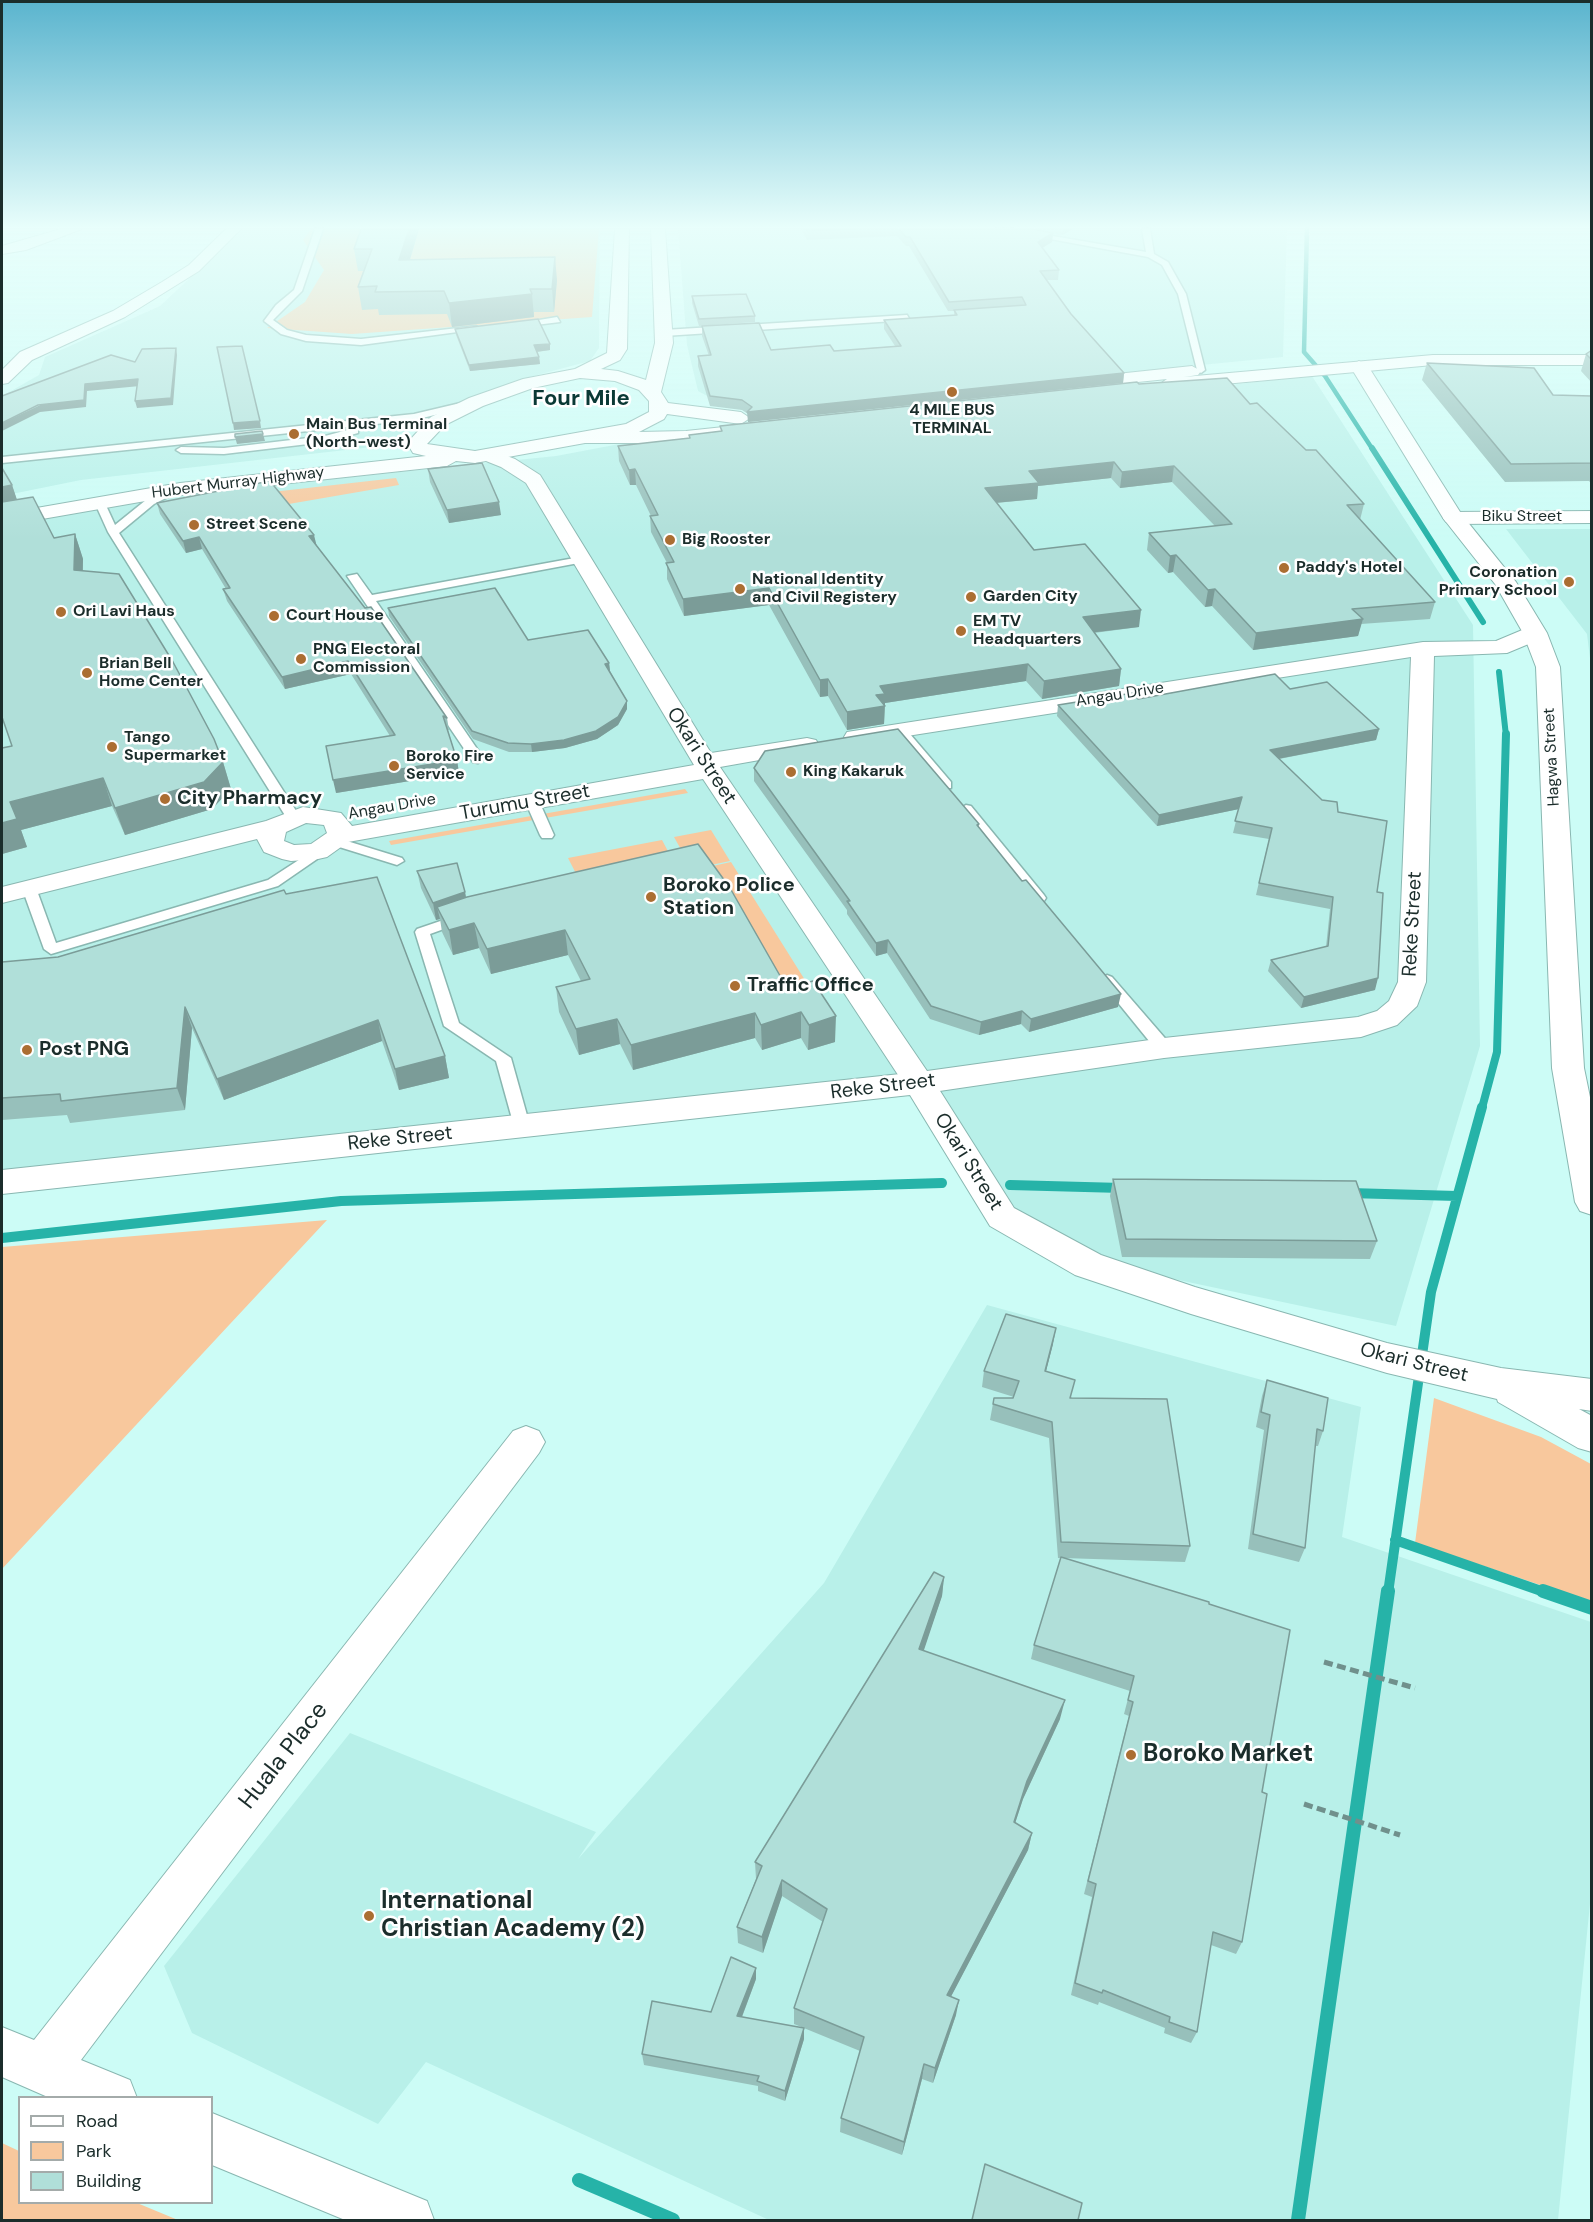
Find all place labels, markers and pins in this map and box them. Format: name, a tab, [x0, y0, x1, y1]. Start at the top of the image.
marker: 4 MILE BUS TERMINAL	[945, 385, 959, 399]
place label: 4 MILE BUS TERMINAL	[909, 401, 995, 439]
place label: Main Bus Terminal (North-west)	[306, 415, 447, 453]
marker: Main Bus Terminal (North-west)	[287, 427, 301, 441]
place label: Street Scene	[206, 515, 307, 535]
marker: Street Scene	[187, 518, 201, 532]
place label: Big Rooster	[682, 530, 770, 550]
marker: Big Rooster	[663, 533, 677, 547]
place label: Paddy's Hotel	[1296, 558, 1402, 578]
marker: Paddy's Hotel	[1277, 561, 1291, 575]
place label: Coronation Primary School	[1439, 563, 1557, 601]
place label: National Identity and Civil Registery	[752, 570, 897, 608]
marker: Coronation Primary School	[1562, 575, 1576, 589]
marker: National Identity and Civil Registery	[733, 582, 747, 596]
place label: Garden City	[983, 587, 1078, 607]
marker: Garden City	[964, 590, 978, 604]
place label: Ori Lavi Haus	[73, 602, 175, 622]
marker: Ori Lavi Haus	[54, 605, 68, 619]
place label: Court House	[286, 606, 384, 626]
marker: Court House	[267, 609, 281, 623]
place label: EM TV Headquarters	[973, 612, 1082, 650]
marker: EM TV Headquarters	[954, 624, 968, 638]
place label: PNG Electoral Commission	[313, 640, 420, 678]
marker: PNG Electoral Commission	[294, 652, 308, 666]
place label: Brian Bell Home Center	[99, 654, 203, 692]
marker: Brian Bell Home Center	[80, 666, 94, 680]
place label: Tango Supermarket	[124, 728, 226, 766]
marker: Tango Supermarket	[105, 740, 119, 754]
place label: Boroko Fire Service	[406, 747, 494, 785]
marker: Boroko Fire Service	[387, 759, 401, 773]
place label: King Kakaruk	[803, 762, 904, 782]
marker: King Kakaruk	[784, 765, 798, 779]
place label: City Pharmacy	[177, 787, 322, 811]
marker: City Pharmacy	[158, 792, 172, 806]
place label: Boroko Police Station	[663, 874, 795, 921]
marker: Boroko Police Station	[644, 890, 658, 904]
place label: Traffic Office	[747, 974, 874, 998]
marker: Traffic Office	[728, 979, 742, 993]
place label: Post PNG	[39, 1038, 129, 1062]
marker: Post PNG	[20, 1043, 34, 1057]
place label: Boroko Market	[1143, 1741, 1313, 1769]
marker: Boroko Market	[1124, 1748, 1138, 1762]
place label: International Christian Academy (2)	[381, 1888, 645, 1944]
marker: International Christian Academy (2)	[362, 1909, 376, 1923]

